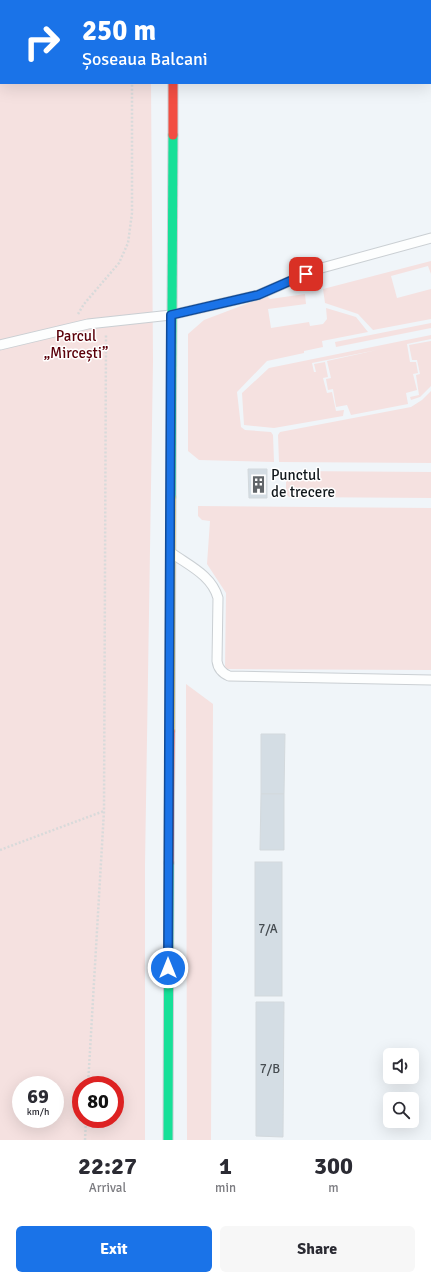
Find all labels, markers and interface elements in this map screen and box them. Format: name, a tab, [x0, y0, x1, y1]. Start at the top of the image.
text: 250 m	[82, 14, 156, 48]
icon: right	[16, 16, 68, 68]
text: Șoseaua Balcani	[82, 48, 208, 70]
pin	[289, 257, 323, 291]
icon: arrive	[295, 263, 317, 285]
park label: Parcul „Mircești”	[44, 327, 108, 362]
place label: Punctul de trecere	[271, 466, 335, 501]
building icon: Punctul de trecere	[248, 474, 268, 494]
house number: 7/A	[258, 921, 278, 937]
position arrow	[147, 947, 189, 989]
map controls	[383, 1048, 419, 1128]
button: sound	[383, 1048, 419, 1084]
house number: 7/B	[260, 1061, 280, 1077]
speed limit sign: 80	[72, 1076, 124, 1128]
text: 69	[27, 1084, 49, 1109]
button: search	[383, 1092, 419, 1128]
text: km/h	[27, 1106, 49, 1118]
text: 22:27	[78, 1151, 137, 1181]
text: 1	[219, 1151, 232, 1181]
text: 300	[314, 1151, 353, 1181]
text: Arrival	[89, 1180, 126, 1196]
text: min	[215, 1180, 236, 1196]
text: m	[328, 1180, 339, 1196]
button: Exit	[16, 1226, 212, 1272]
button: Share	[220, 1226, 415, 1272]

